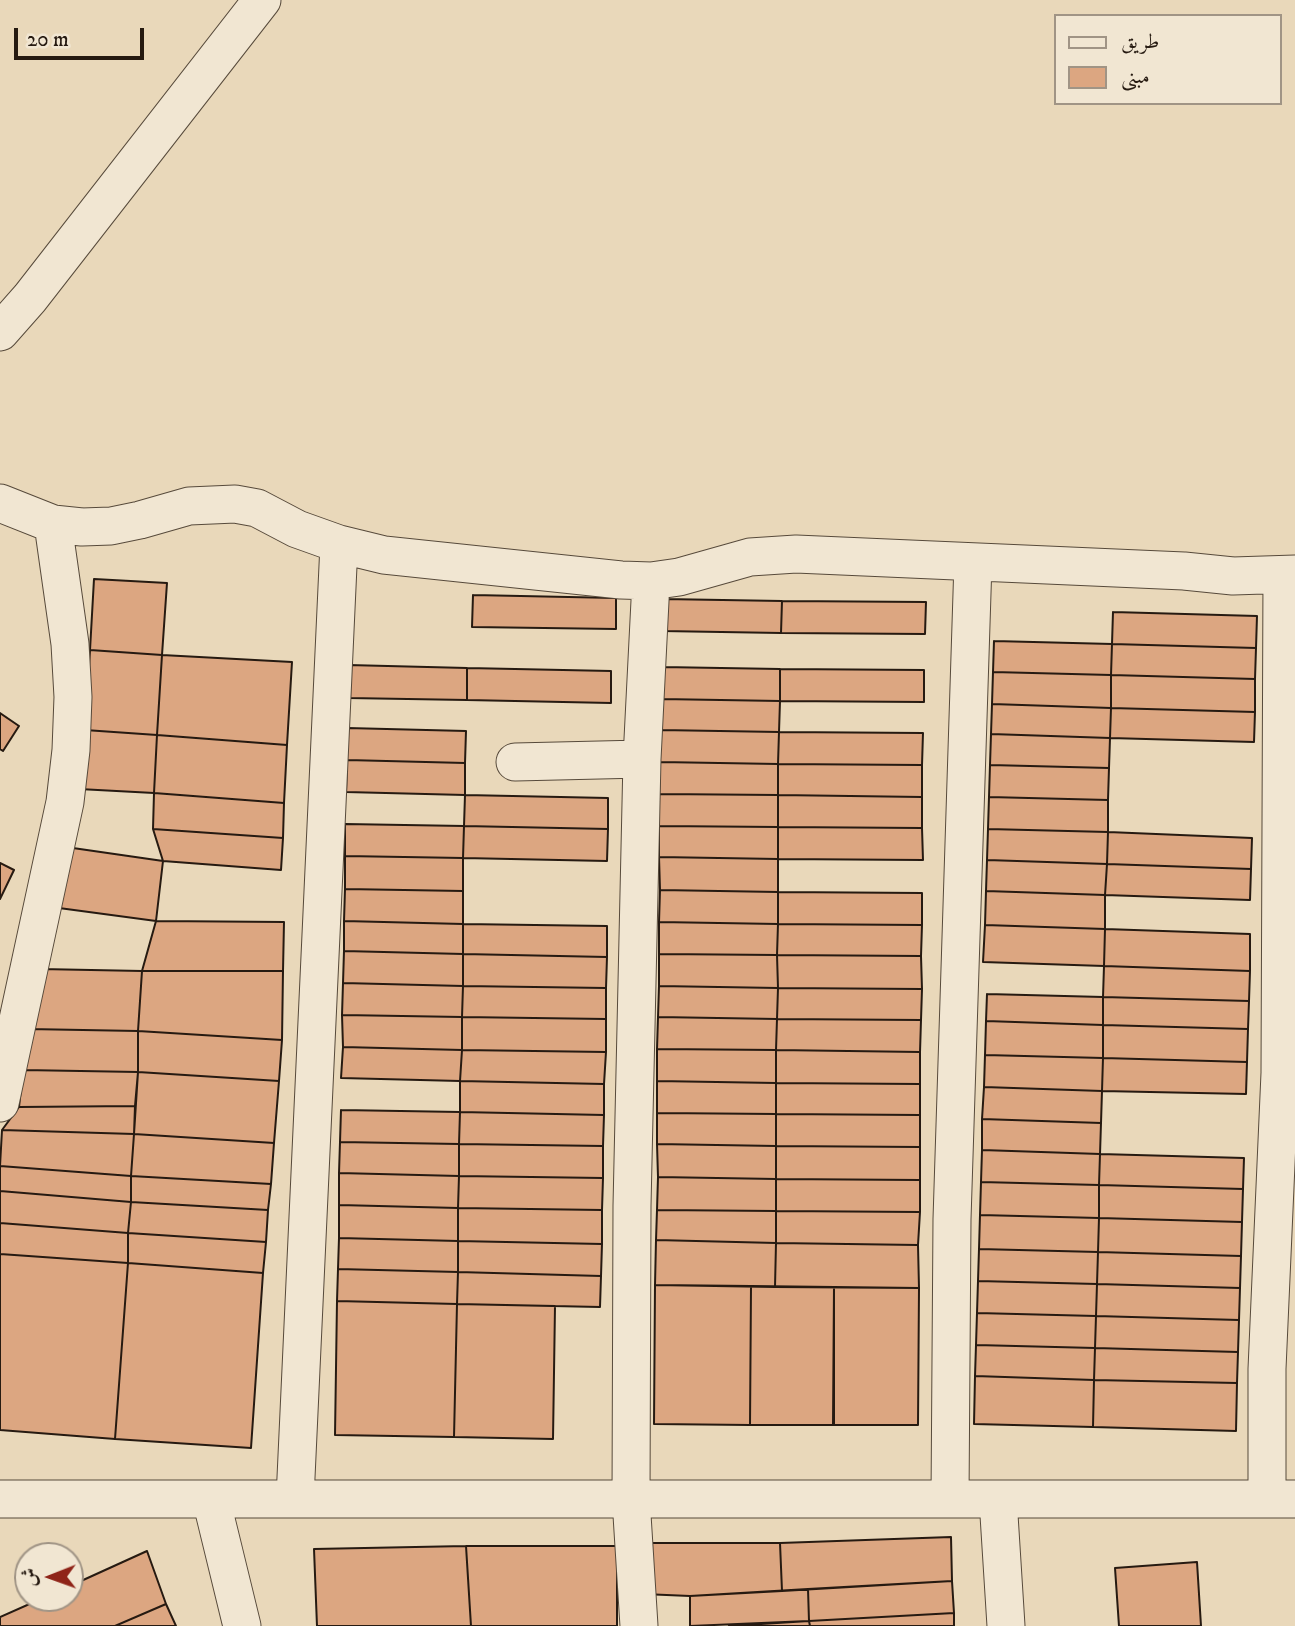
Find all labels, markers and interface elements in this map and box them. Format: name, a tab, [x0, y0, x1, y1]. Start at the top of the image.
scale bar	[18, 14, 147, 58]
legend	[1054, 14, 1281, 105]
text: 20 m	[27, 27, 69, 53]
text: طريق	[1121, 29, 1159, 55]
text: مبنى	[1121, 64, 1150, 90]
north arrow	[14, 1542, 84, 1612]
text: ش	[18, 1568, 41, 1587]

